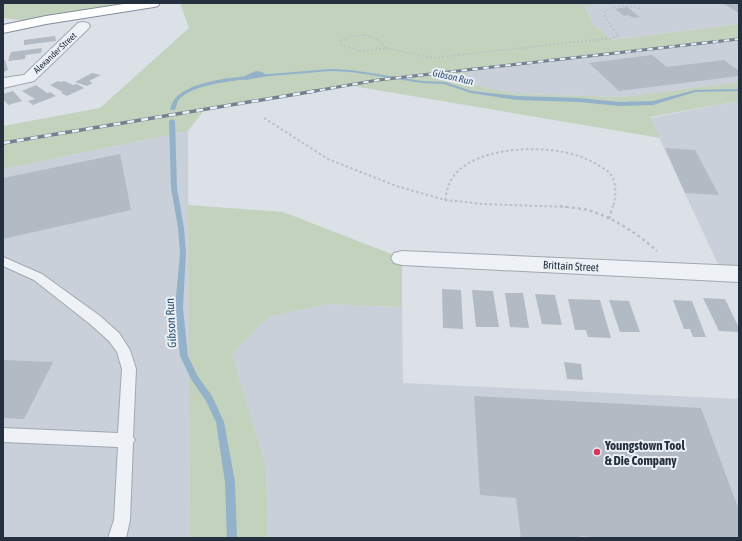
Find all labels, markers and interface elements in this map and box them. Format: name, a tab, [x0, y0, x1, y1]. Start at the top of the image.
street label: Alexander Street	[32, 30, 79, 75]
water label: Gibson Run	[432, 67, 475, 87]
street label: Brittain Street	[543, 259, 599, 273]
water label: Gibson Run	[163, 298, 179, 348]
place label: Youngstown Tool & Die Company	[604, 438, 685, 468]
marker: Youngstown Tool & Die Company	[592, 447, 602, 457]

